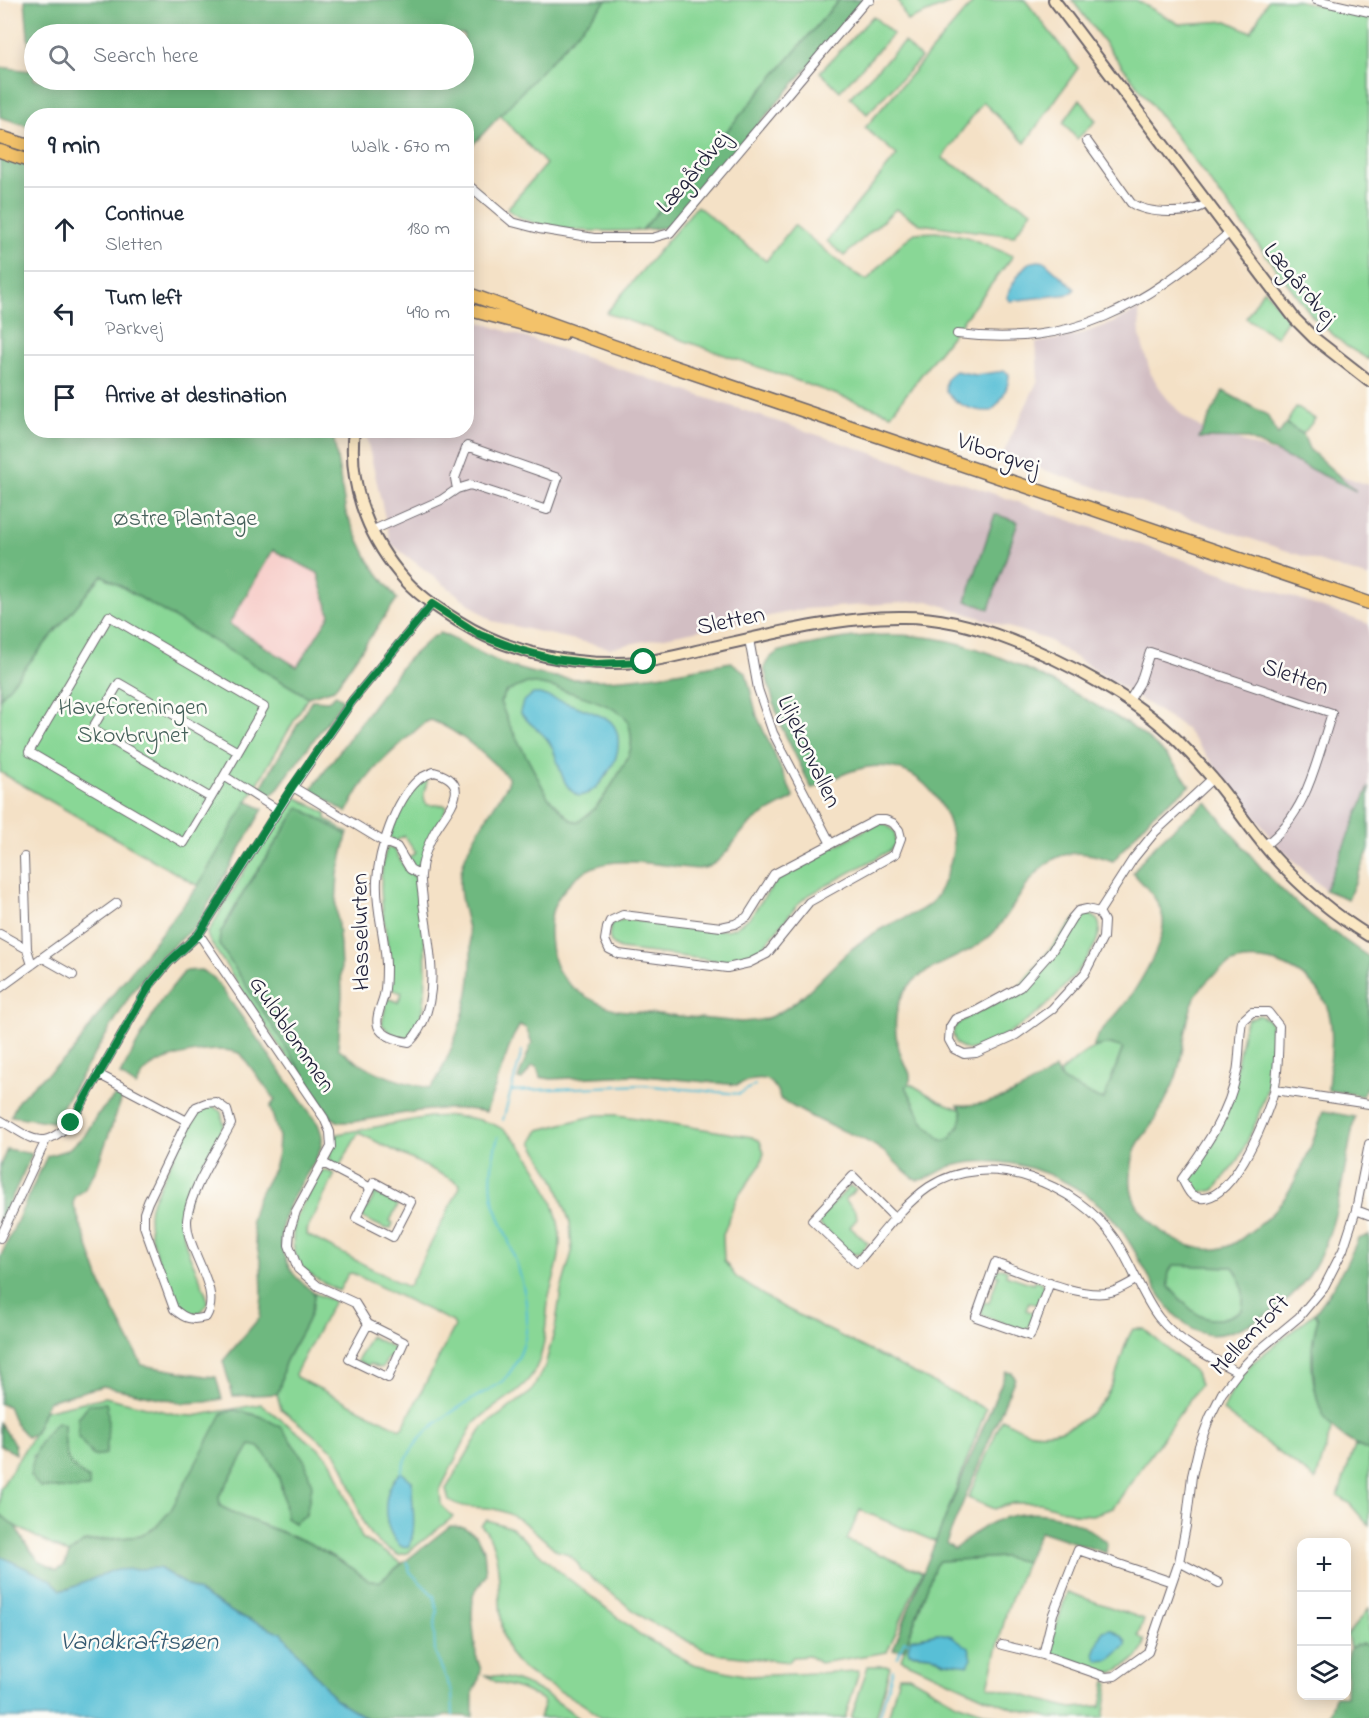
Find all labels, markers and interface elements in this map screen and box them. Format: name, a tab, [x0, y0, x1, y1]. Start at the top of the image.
search box	[24, 24, 474, 90]
icon: search	[45, 41, 78, 74]
text: Search here	[93, 41, 198, 73]
street label: Lægårdvej	[649, 123, 740, 222]
text: 9 min	[48, 128, 100, 166]
text: Walk · 670 m	[351, 133, 450, 162]
text: Continue	[105, 199, 184, 231]
icon: ahead	[48, 213, 81, 246]
text: 180 m	[407, 215, 450, 244]
text: Sletten	[105, 231, 162, 260]
street label: Lægårdvej	[1254, 236, 1345, 335]
text: Turn left	[105, 283, 182, 315]
icon: left	[48, 297, 81, 330]
text: 490 m	[407, 299, 450, 328]
text: Parkvej	[105, 315, 162, 344]
icon: arrive	[48, 381, 81, 414]
text: Arrive at destination	[105, 381, 287, 413]
street label: Viborgvej	[951, 424, 1045, 486]
park label: Østre Plantage	[113, 502, 257, 537]
street label: Sletten	[694, 598, 768, 646]
route start	[630, 648, 656, 674]
street label: Sletten	[1257, 650, 1333, 706]
street label: Liljekonvallen	[767, 690, 849, 814]
park label: Haveforeningen Skovbrynet	[58, 691, 208, 755]
street label: Hasselurten	[343, 873, 381, 991]
street label: Guldblommen	[239, 969, 343, 1101]
route end	[57, 1109, 83, 1135]
street label: Mellemtoft	[1203, 1287, 1299, 1385]
map controls	[1297, 1538, 1351, 1700]
button: +	[1297, 1538, 1351, 1592]
button: −	[1297, 1592, 1351, 1646]
water label: Vandkraftsøen	[60, 1624, 219, 1662]
button: layers	[1297, 1646, 1351, 1700]

